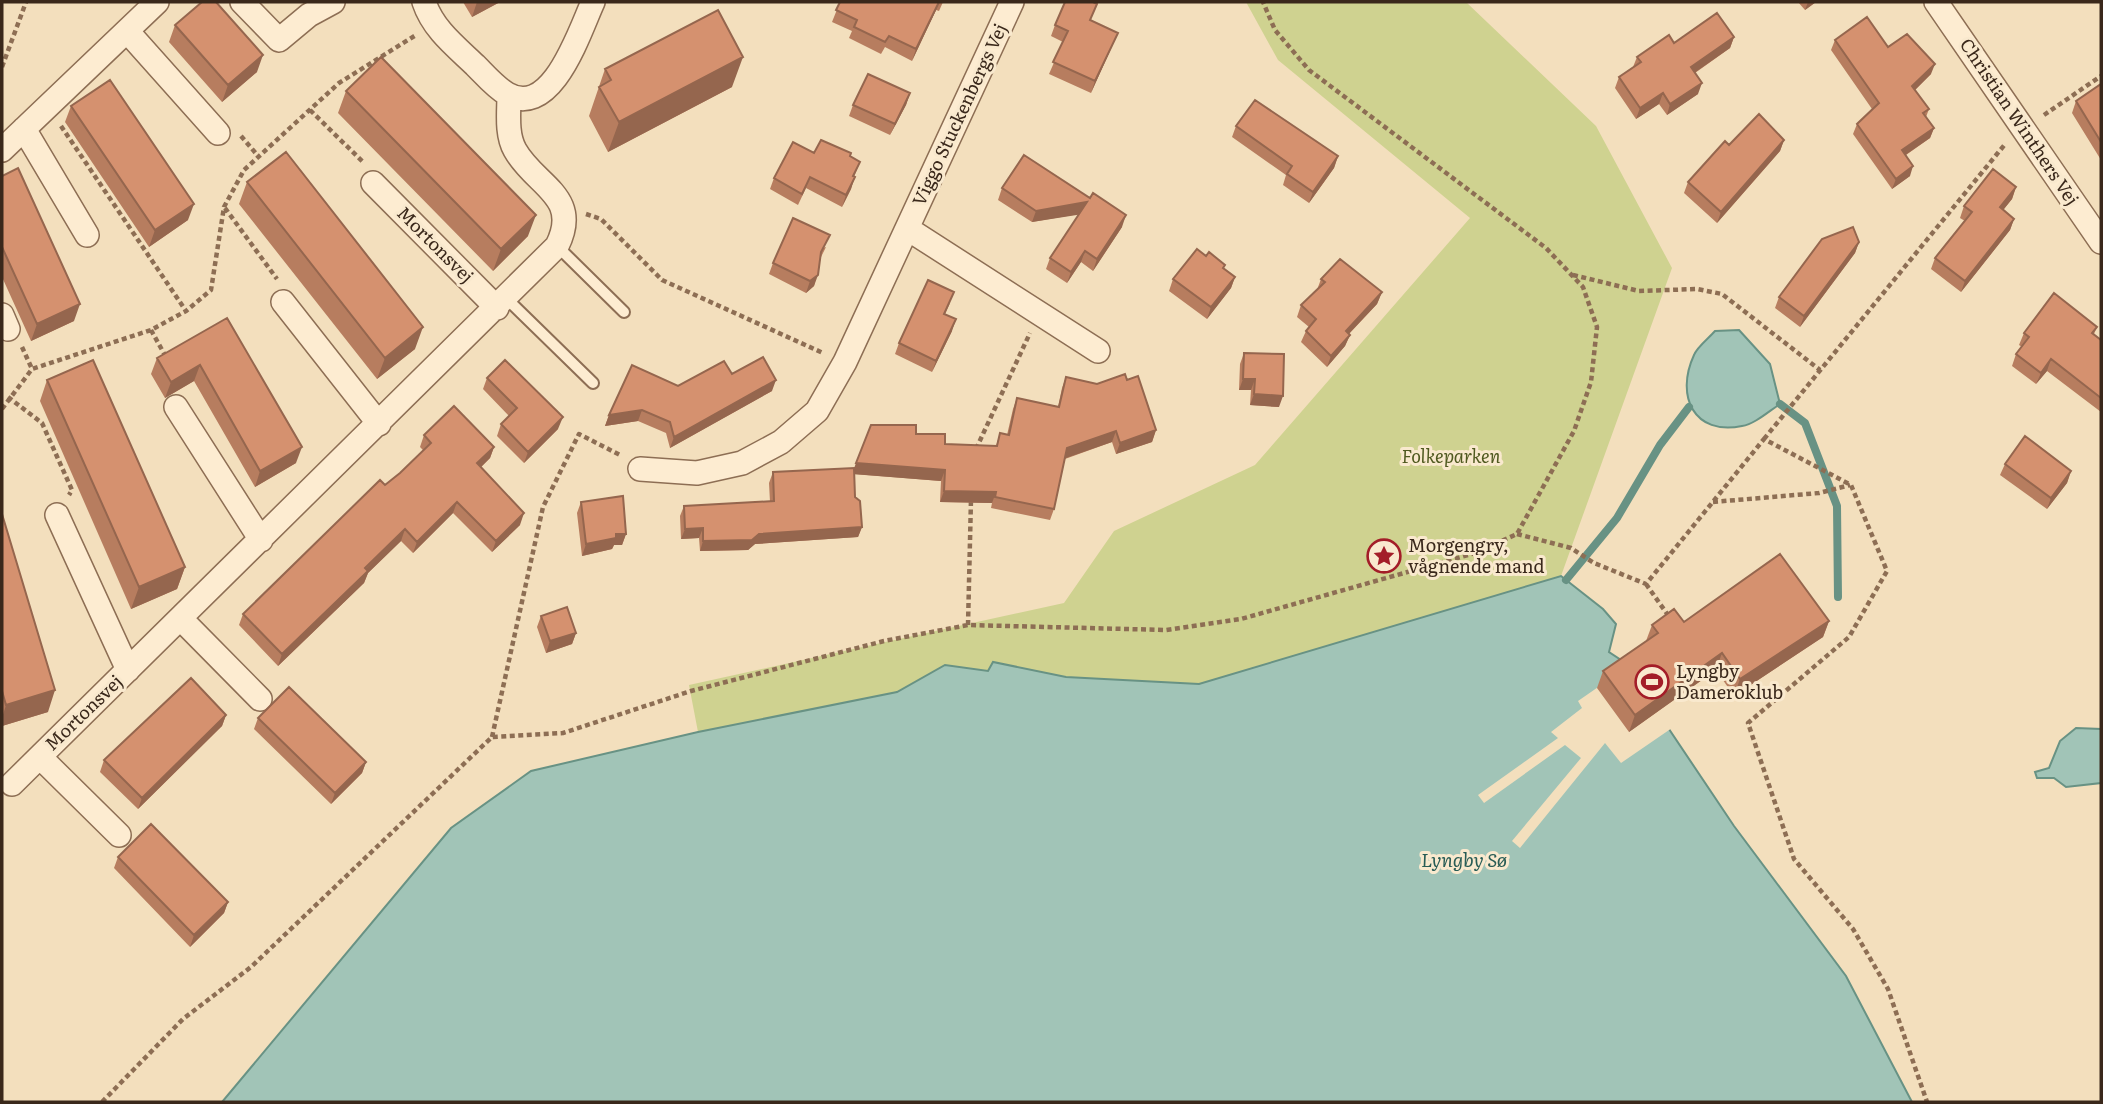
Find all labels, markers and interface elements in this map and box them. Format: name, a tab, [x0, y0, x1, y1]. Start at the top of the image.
street label: Viggo Stuckenbergs Vej	[904, 19, 1013, 210]
street label: Christian Winthers Vej	[1954, 32, 2086, 210]
street label: Mortonsvej	[392, 199, 481, 288]
park label: Folkeparken	[1402, 442, 1501, 469]
place label: Morgengry, vågnende mand	[1408, 531, 1545, 579]
place icon: Morgengry, vågnende mand	[1365, 537, 1403, 575]
place label: Lyngby Dameroklub	[1676, 657, 1783, 705]
sports icon: Lyngby Dameroklub	[1633, 663, 1671, 701]
street label: Mortonsvej	[38, 668, 128, 756]
water label: Lyngby Sø	[1421, 845, 1508, 873]

